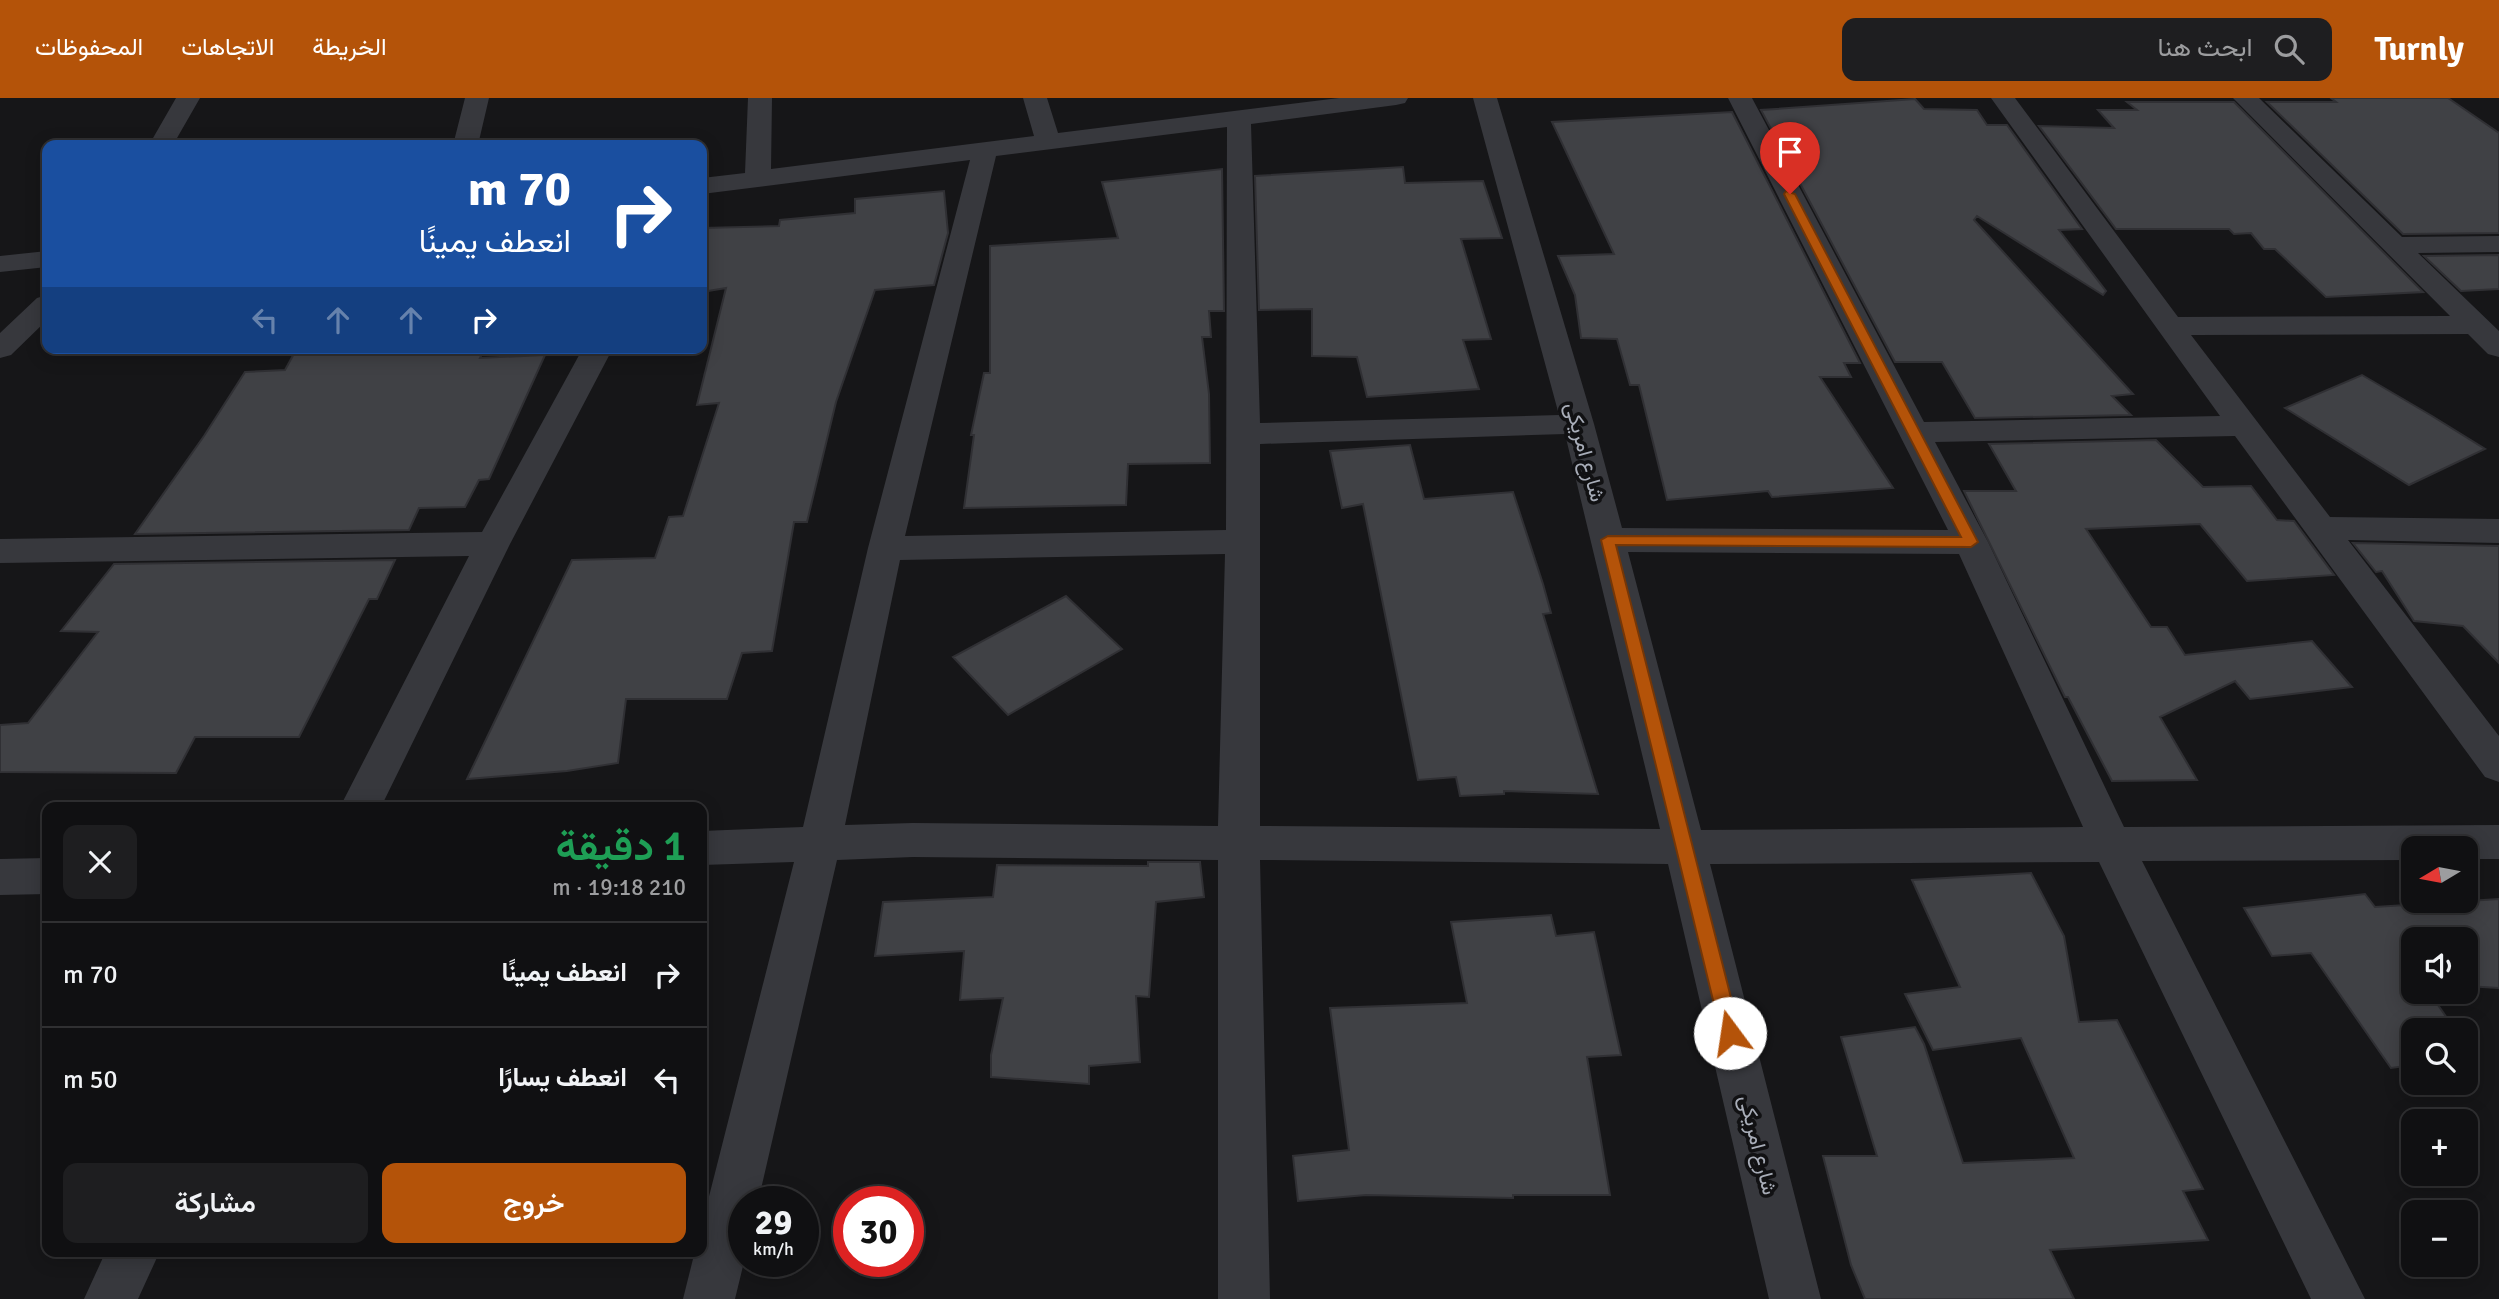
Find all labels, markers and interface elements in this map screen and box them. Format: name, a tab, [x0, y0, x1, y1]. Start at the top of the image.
search box	[1842, 18, 2332, 81]
text: Turnly	[2374, 29, 2464, 70]
icon: search	[2270, 30, 2308, 68]
text: المحفوظات	[35, 32, 143, 62]
text: الاتجاهات	[181, 32, 274, 62]
text: الخريطة	[312, 32, 387, 62]
text: ابحث هنا	[2158, 32, 2252, 64]
pin	[1760, 122, 1820, 194]
icon: arrive	[1771, 133, 1809, 171]
text: 70 m	[468, 159, 571, 219]
icon: right	[595, 168, 686, 259]
text: انعطف يمينًا	[419, 222, 571, 261]
icon: left	[246, 301, 284, 339]
icon: ahead	[319, 301, 357, 339]
icon: ahead	[392, 301, 430, 339]
icon: right	[465, 301, 503, 339]
street label: شارع امريكى	[1558, 399, 1611, 505]
text: 1 دقيقة	[555, 821, 686, 872]
button: close	[63, 825, 137, 899]
north arrow	[2401, 836, 2478, 914]
map controls	[2401, 836, 2478, 1277]
text: 210 m · 19:18	[552, 873, 686, 902]
button: sound	[2401, 927, 2478, 1004]
icon: right	[648, 956, 686, 994]
text: انعطف يمينًا	[501, 957, 627, 989]
text: 70 m	[63, 959, 118, 991]
position arrow	[1693, 996, 1767, 1070]
button: search	[2401, 1018, 2478, 1095]
icon: left	[648, 1061, 686, 1099]
text: انعطف يسارًا	[498, 1062, 627, 1094]
text: 50 m	[63, 1064, 118, 1096]
street label: شارع امريكى	[1732, 1092, 1783, 1198]
button: +	[2401, 1109, 2478, 1186]
button: مشاركة	[63, 1163, 368, 1243]
button: خروج	[382, 1163, 686, 1243]
speed limit sign: 30	[833, 1186, 924, 1277]
button: −	[2401, 1200, 2478, 1277]
text: 29	[755, 1201, 792, 1244]
text: km/h	[753, 1238, 794, 1260]

